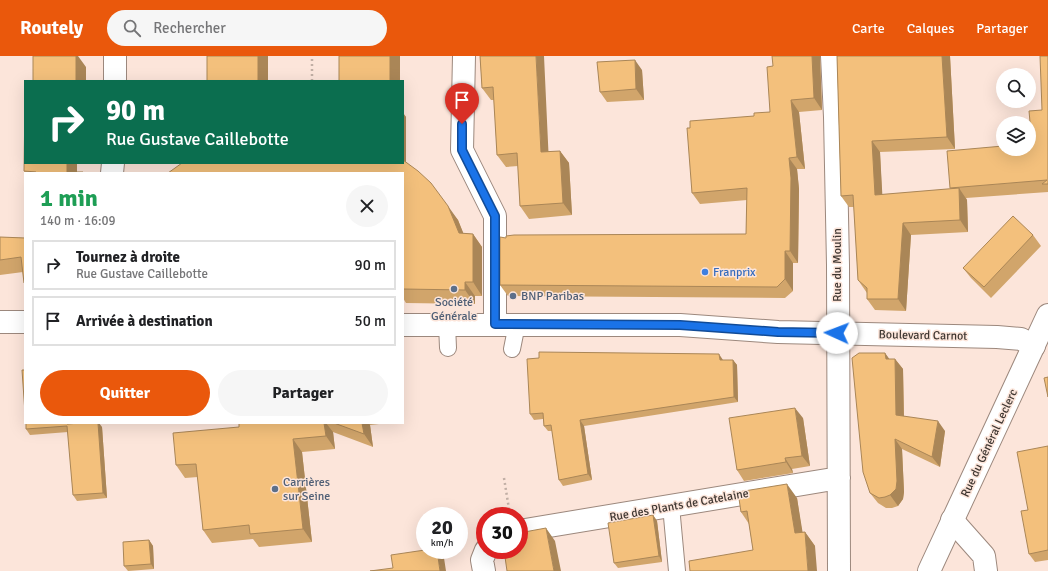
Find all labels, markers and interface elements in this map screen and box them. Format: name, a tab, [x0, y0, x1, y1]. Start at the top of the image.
search box	[107, 10, 387, 46]
text: Routely	[20, 16, 83, 40]
icon: search	[121, 17, 143, 39]
text: Rechercher	[153, 19, 226, 37]
text: Carte	[852, 20, 885, 37]
text: Calques	[907, 20, 954, 37]
text: Partager	[976, 20, 1028, 37]
map controls	[996, 68, 1036, 156]
button: search	[996, 68, 1036, 108]
pin	[445, 83, 479, 124]
icon: arrive	[451, 89, 473, 111]
text: 90 m	[106, 94, 165, 128]
icon: right	[40, 96, 92, 148]
button: layers	[996, 116, 1036, 156]
text: Rue Gustave Caillebotte	[106, 128, 289, 150]
text: 1 min	[40, 183, 98, 213]
button: close	[346, 185, 388, 227]
text: 140 m · 16:09	[40, 213, 116, 229]
street label: Rue du Moulin	[830, 228, 845, 302]
text: Tournez à droite	[76, 248, 180, 266]
icon: right	[42, 254, 64, 276]
text: 90 m	[355, 256, 386, 274]
place label: Franprix	[713, 265, 756, 280]
text: Rue Gustave Caillebotte	[76, 266, 208, 282]
marker: Franprix	[700, 267, 710, 277]
marker: Société Générale	[449, 284, 459, 294]
place label: BNP Paribas	[521, 289, 584, 304]
marker: BNP Paribas	[508, 291, 518, 301]
place label: Société Générale	[431, 295, 477, 324]
icon: arrive	[42, 310, 64, 332]
text: Arrivée à destination	[76, 312, 213, 330]
text: 50 m	[355, 312, 386, 330]
position arrow	[816, 312, 858, 354]
street label: Boulevard Carnot	[879, 327, 967, 344]
button: Quitter	[40, 370, 210, 416]
button: Partager	[218, 370, 388, 416]
street label: Rue du Général Leclerc	[958, 387, 1021, 500]
place label: Carrières sur Seine	[283, 475, 330, 504]
marker: Carrières sur Seine	[270, 484, 280, 494]
street label: Rue des Plants de Catelaine	[608, 486, 750, 525]
speed limit sign: 30	[476, 507, 528, 559]
text: 20	[431, 515, 453, 540]
text: km/h	[431, 537, 453, 549]

